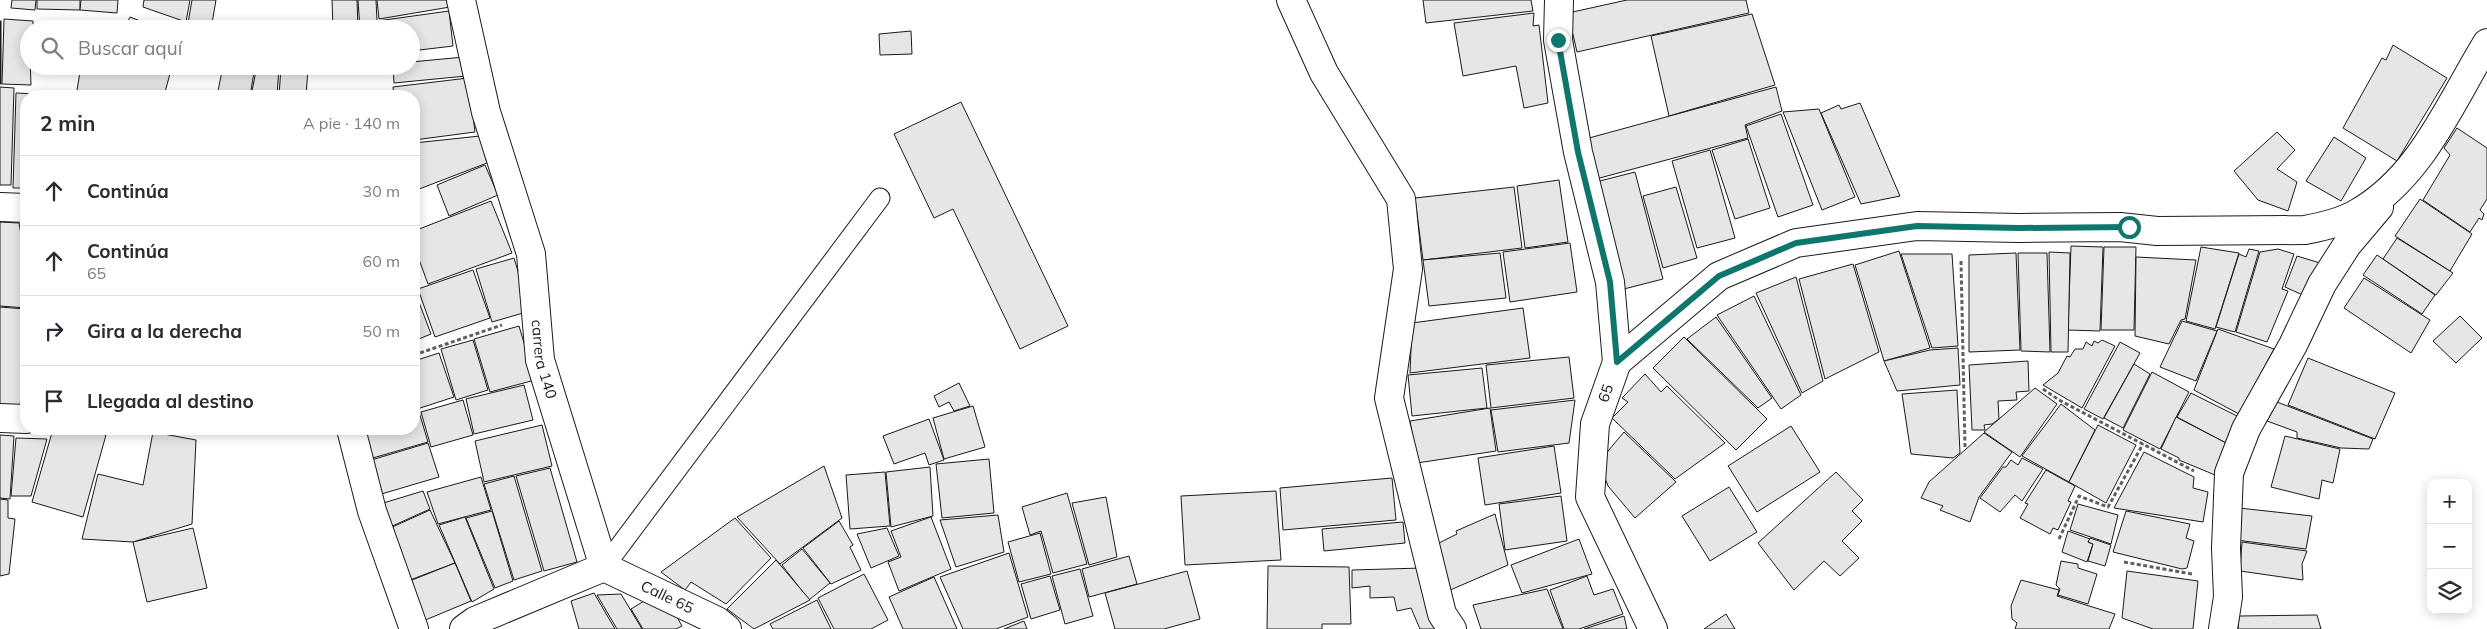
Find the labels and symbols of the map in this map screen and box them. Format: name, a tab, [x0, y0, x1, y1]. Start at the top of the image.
route end	[1547, 29, 1570, 52]
route start	[2118, 216, 2141, 239]
street label: carrera 140	[528, 319, 561, 401]
street label: 65	[1593, 381, 1617, 405]
street label: Calle 65	[638, 576, 697, 617]

